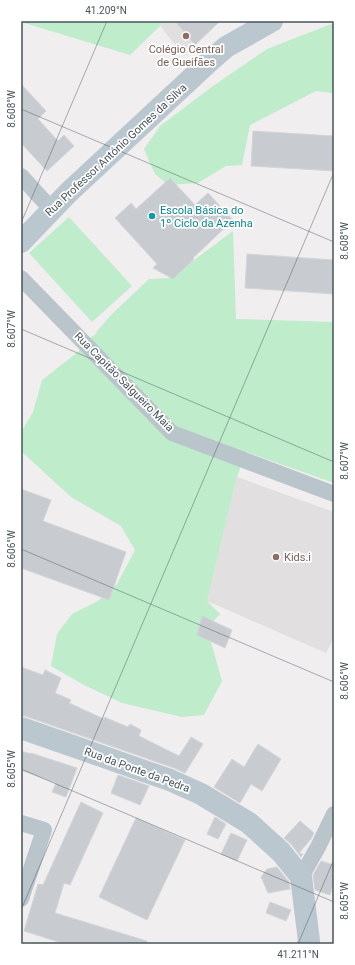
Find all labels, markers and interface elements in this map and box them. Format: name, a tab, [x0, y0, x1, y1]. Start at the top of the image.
text: 41.209°N	[85, 5, 127, 16]
marker: Colégio Central de Gueifães	[181, 31, 191, 41]
place label: Colégio Central de Gueifães	[149, 43, 223, 69]
street label: Rua Professor António Gomes da Silva	[43, 81, 189, 219]
text: 8.608°W	[6, 90, 17, 128]
place label: Escola Básica do 1º Ciclo da Azenha	[160, 204, 253, 230]
marker: Escola Básica do 1º Ciclo da Azenha	[147, 211, 157, 221]
text: 8.608°W	[339, 222, 350, 260]
text: 8.607°W	[6, 310, 17, 348]
street label: Rua Capitão Salgueiro Maia	[72, 330, 176, 434]
text: 8.607°W	[339, 442, 350, 480]
text: 8.606°W	[6, 530, 17, 568]
place label: Kids.i	[284, 551, 311, 564]
marker: Kids.i	[271, 552, 281, 562]
text: 8.606°W	[339, 662, 350, 700]
street label: Rua da Ponte da Pedra	[83, 745, 191, 795]
text: 8.605°W	[6, 750, 17, 788]
text: 8.605°W	[339, 882, 350, 920]
text: 41.211°N	[277, 949, 319, 960]

